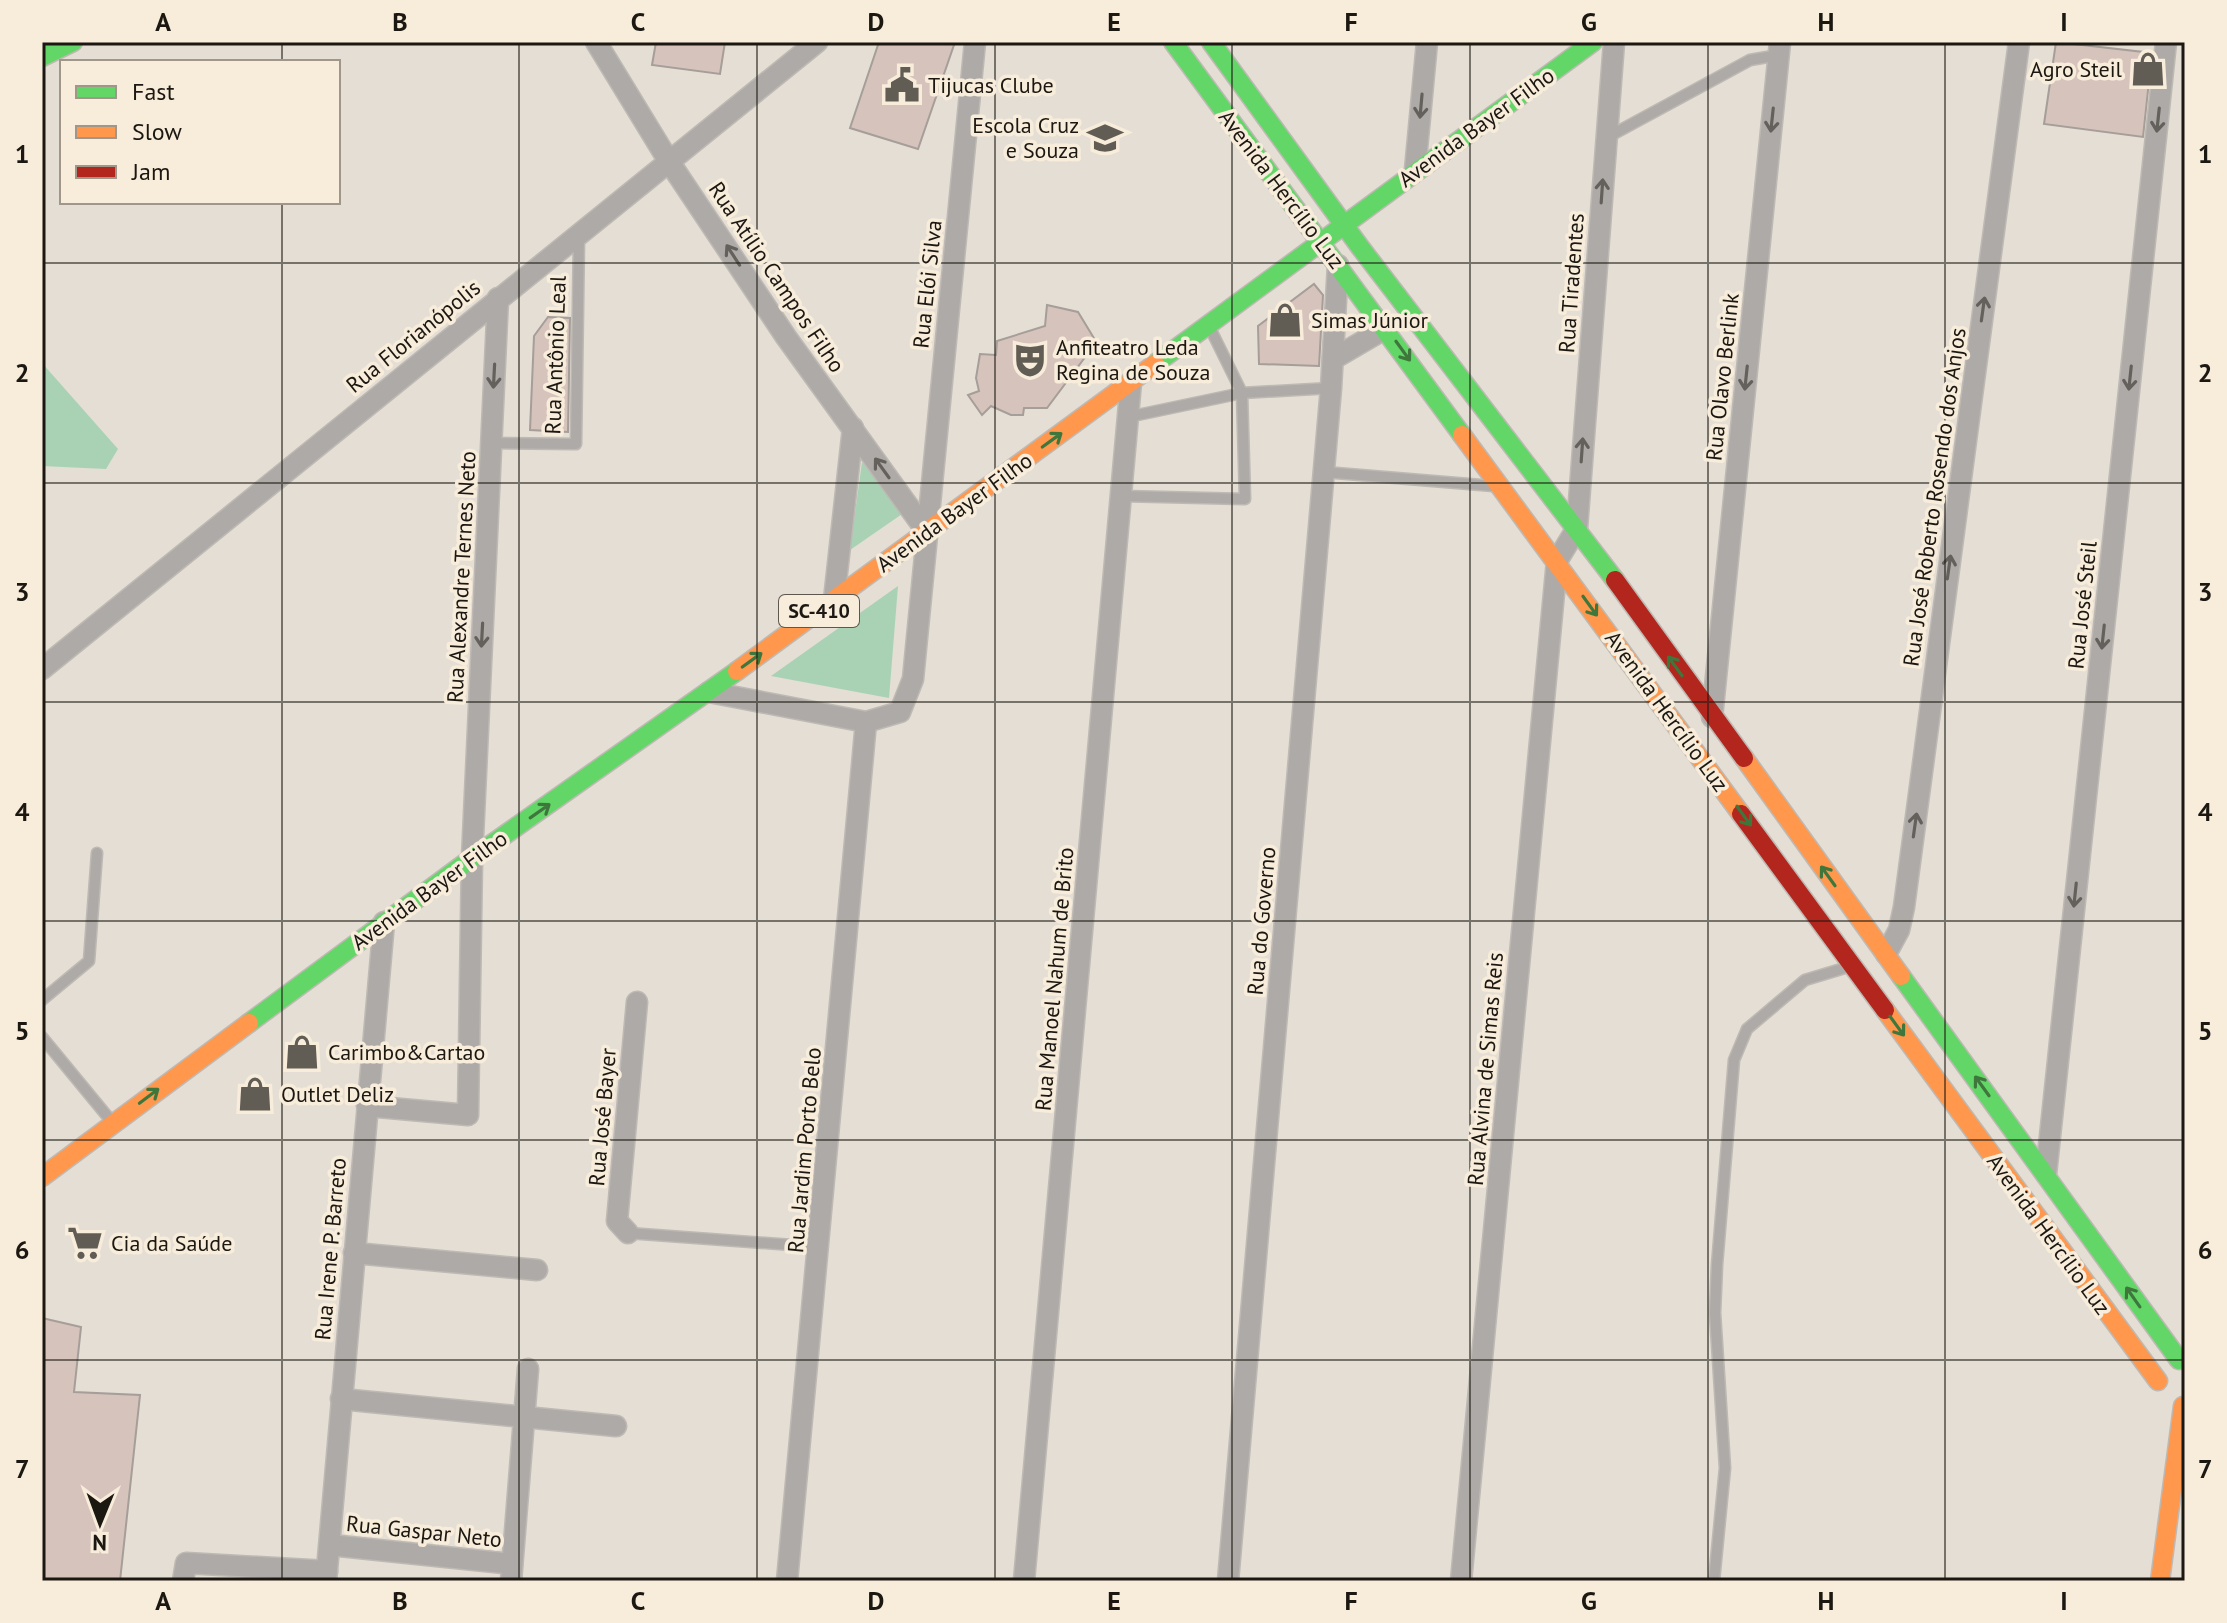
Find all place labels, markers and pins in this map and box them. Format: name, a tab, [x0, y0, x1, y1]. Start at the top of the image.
shop icon: Agro Steil	[2129, 50, 2167, 88]
place label: Agro Steil	[2030, 55, 2123, 83]
public building icon: Tijucas Clube	[883, 66, 921, 104]
place label: Tijucas Clube	[928, 71, 1054, 99]
place label: Escola Cruz e Souza	[972, 111, 1079, 164]
school or university icon: Escola Cruz e Souza	[1086, 119, 1124, 157]
shop icon: Simas Júnior	[1266, 301, 1304, 339]
place label: Simas Júnior	[1311, 306, 1428, 334]
place label: Anfiteatro Leda Regina de Souza	[1056, 333, 1210, 386]
theatre icon: Anfiteatro Leda Regina de Souza	[1011, 341, 1049, 379]
shop icon: Carimbo&Cartao	[283, 1033, 321, 1071]
place label: Carimbo&Cartao	[328, 1038, 485, 1066]
shop icon: Outlet Deliz	[236, 1075, 274, 1113]
place label: Outlet Deliz	[281, 1080, 394, 1108]
supermarket icon: Cia da Saúde	[66, 1224, 104, 1262]
place label: Cia da Saúde	[111, 1229, 232, 1257]

